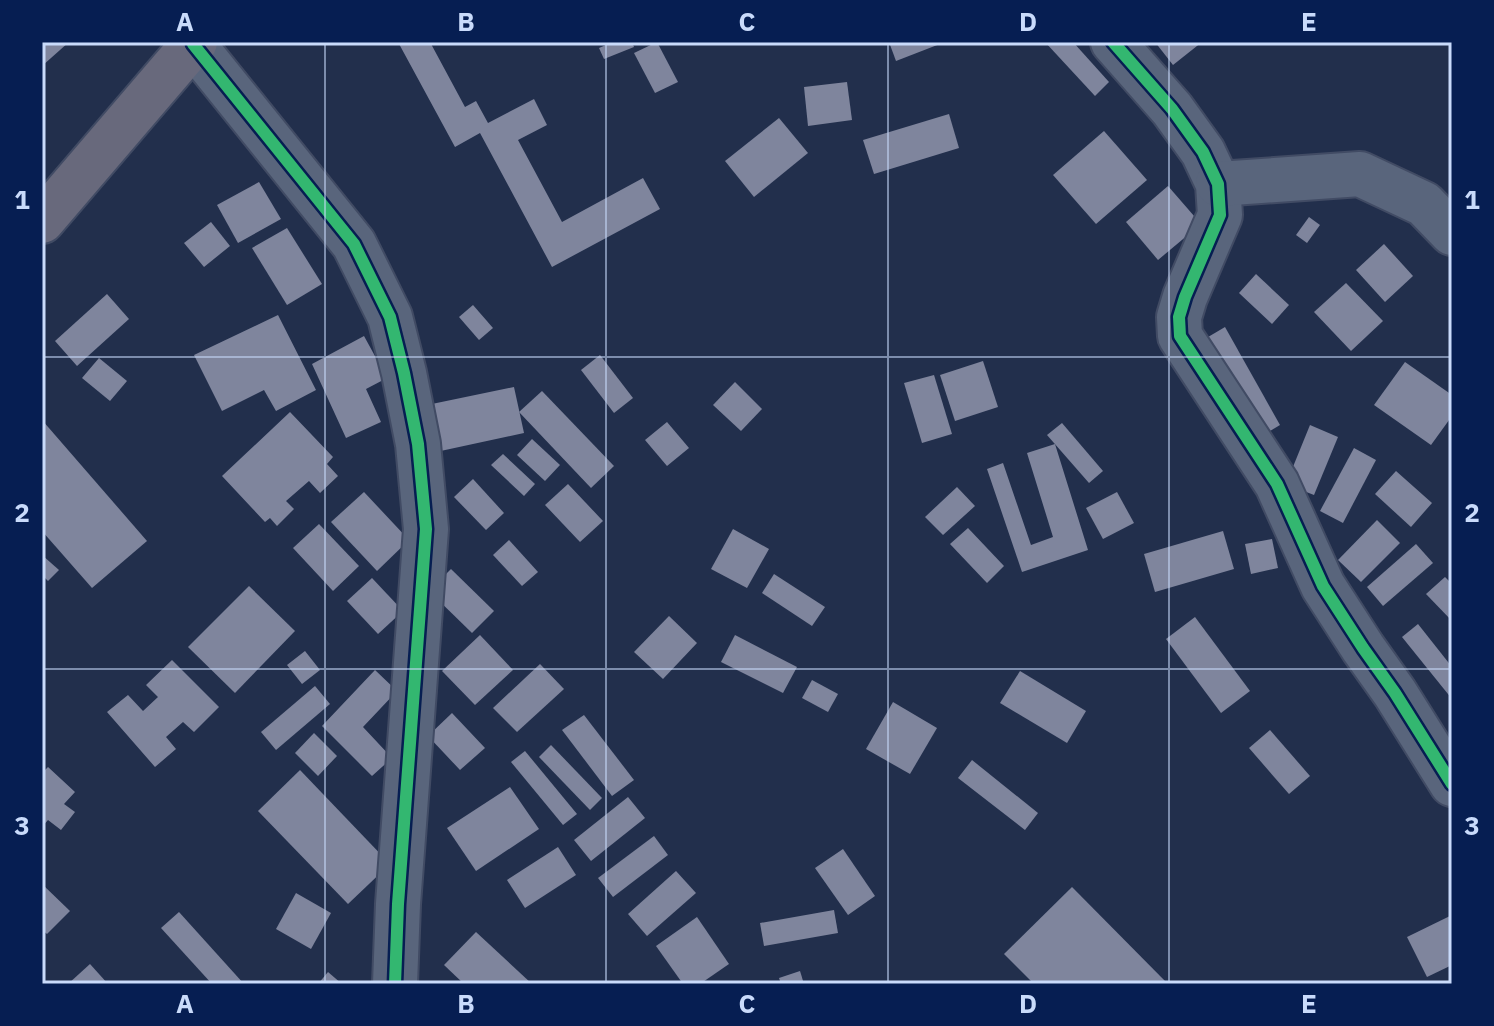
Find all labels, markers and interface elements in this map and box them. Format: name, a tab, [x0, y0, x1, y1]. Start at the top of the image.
text: A	[176, 4, 194, 38]
text: B	[457, 4, 475, 38]
text: C	[739, 4, 756, 38]
text: D	[1019, 4, 1037, 38]
text: E	[1301, 4, 1317, 38]
text: 1	[14, 182, 30, 216]
text: 1	[1464, 182, 1480, 216]
text: 2	[14, 495, 30, 529]
text: 2	[1464, 495, 1480, 529]
text: 3	[14, 808, 30, 842]
text: 3	[1464, 808, 1480, 842]
text: A	[176, 986, 194, 1020]
text: B	[457, 986, 475, 1020]
text: C	[739, 986, 756, 1020]
text: D	[1019, 986, 1037, 1020]
text: E	[1301, 986, 1317, 1020]

